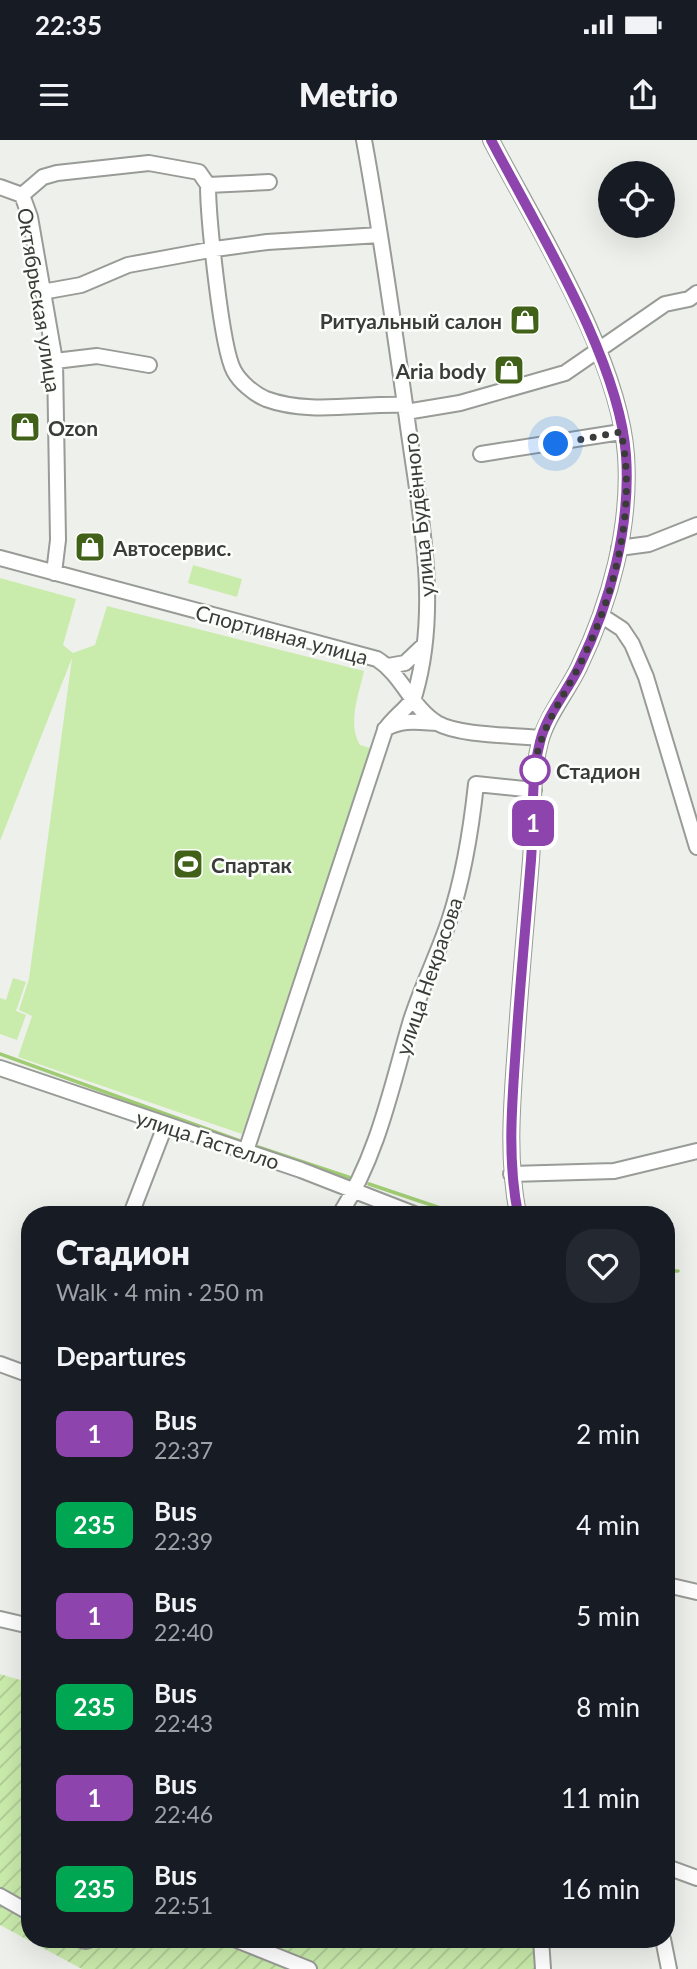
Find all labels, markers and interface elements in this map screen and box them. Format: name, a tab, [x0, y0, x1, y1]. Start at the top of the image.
text: 22:35	[35, 9, 102, 41]
text: Metrio	[299, 75, 398, 114]
icon: menu	[35, 76, 73, 114]
icon: share	[624, 76, 662, 114]
map controls	[598, 161, 675, 238]
button: locate	[598, 161, 675, 238]
street label: Октябрьская улица	[13, 206, 67, 394]
shop icon: Ритуальный салон	[508, 303, 542, 337]
place label: Ритуальный салон	[320, 308, 502, 333]
shop icon: Aria body	[492, 353, 526, 387]
place label: Aria body	[395, 358, 487, 383]
shop icon: Ozon	[8, 410, 42, 444]
place label: Ozon	[48, 415, 98, 440]
your location	[538, 426, 573, 461]
street label: улица Будённого	[397, 432, 439, 598]
shop icon: Автосервис.	[73, 530, 107, 564]
place label: Автосервис.	[112, 535, 231, 560]
street label: Спортивная улица	[193, 599, 371, 669]
marker: Стадион	[520, 755, 550, 785]
place label: Стадион	[556, 758, 640, 783]
line badge: 1	[510, 800, 556, 846]
text: 1	[526, 808, 540, 837]
sports icon: Спартак	[171, 847, 205, 881]
place label: Спартак	[211, 852, 293, 877]
street label: улица Некрасова	[389, 894, 467, 1058]
street label: улица Гастелло	[133, 1104, 283, 1174]
button: heart	[566, 1229, 640, 1303]
text: Стадион	[56, 1232, 190, 1272]
text: Walk · 4 min · 250 m	[56, 1278, 264, 1306]
text: Departures	[56, 1340, 186, 1372]
text: Bus	[154, 1404, 197, 1436]
text: 2 min	[576, 1418, 640, 1450]
text: 1	[88, 1419, 101, 1448]
text: 22:37	[154, 1436, 213, 1464]
text: Bus	[154, 1495, 197, 1527]
text: 4 min	[576, 1509, 640, 1541]
text: 235	[74, 1510, 115, 1539]
text: 22:39	[154, 1527, 213, 1555]
text: Bus	[154, 1586, 197, 1618]
text: 5 min	[576, 1600, 640, 1632]
text: 1	[88, 1601, 101, 1630]
text: 22:40	[154, 1618, 213, 1646]
text: Bus	[154, 1677, 197, 1709]
text: 8 min	[576, 1691, 640, 1723]
text: 235	[74, 1692, 115, 1721]
text: 22:43	[154, 1709, 213, 1737]
text: Bus	[154, 1768, 197, 1800]
text: 11 min	[561, 1782, 640, 1814]
text: 1	[88, 1783, 101, 1812]
text: 22:46	[154, 1800, 213, 1828]
text: Bus	[154, 1859, 197, 1891]
text: 16 min	[561, 1873, 640, 1905]
text: 235	[74, 1874, 115, 1903]
text: 22:51	[154, 1891, 213, 1919]

